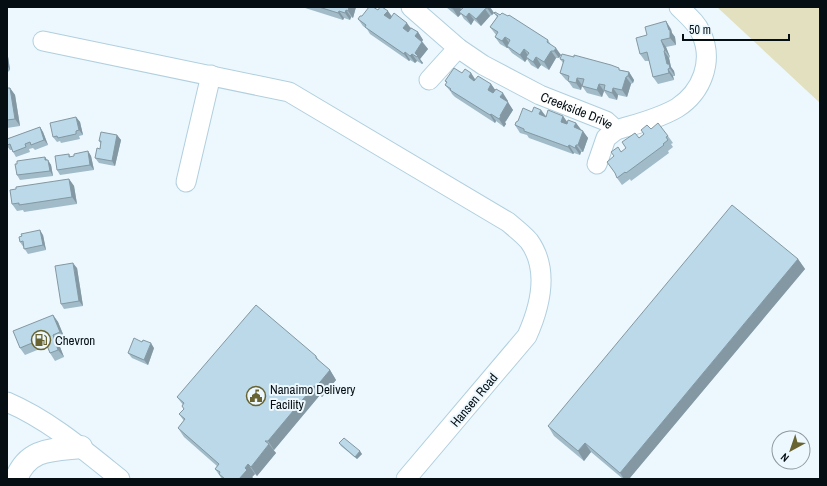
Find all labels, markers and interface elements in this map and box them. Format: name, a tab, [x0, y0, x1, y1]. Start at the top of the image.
scale bar	[683, 16, 789, 42]
text: 50 m	[689, 22, 711, 38]
street label: Creekside Drive	[538, 88, 617, 132]
fuel station icon: Chevron	[30, 329, 52, 351]
place label: Chevron	[55, 332, 95, 349]
street label: Hansen Road	[447, 370, 502, 430]
place label: Nanaimo Delivery Facility	[270, 381, 356, 413]
public building icon: Nanaimo Delivery Facility	[245, 385, 267, 407]
north arrow	[771, 430, 811, 470]
text: N	[778, 450, 792, 465]

